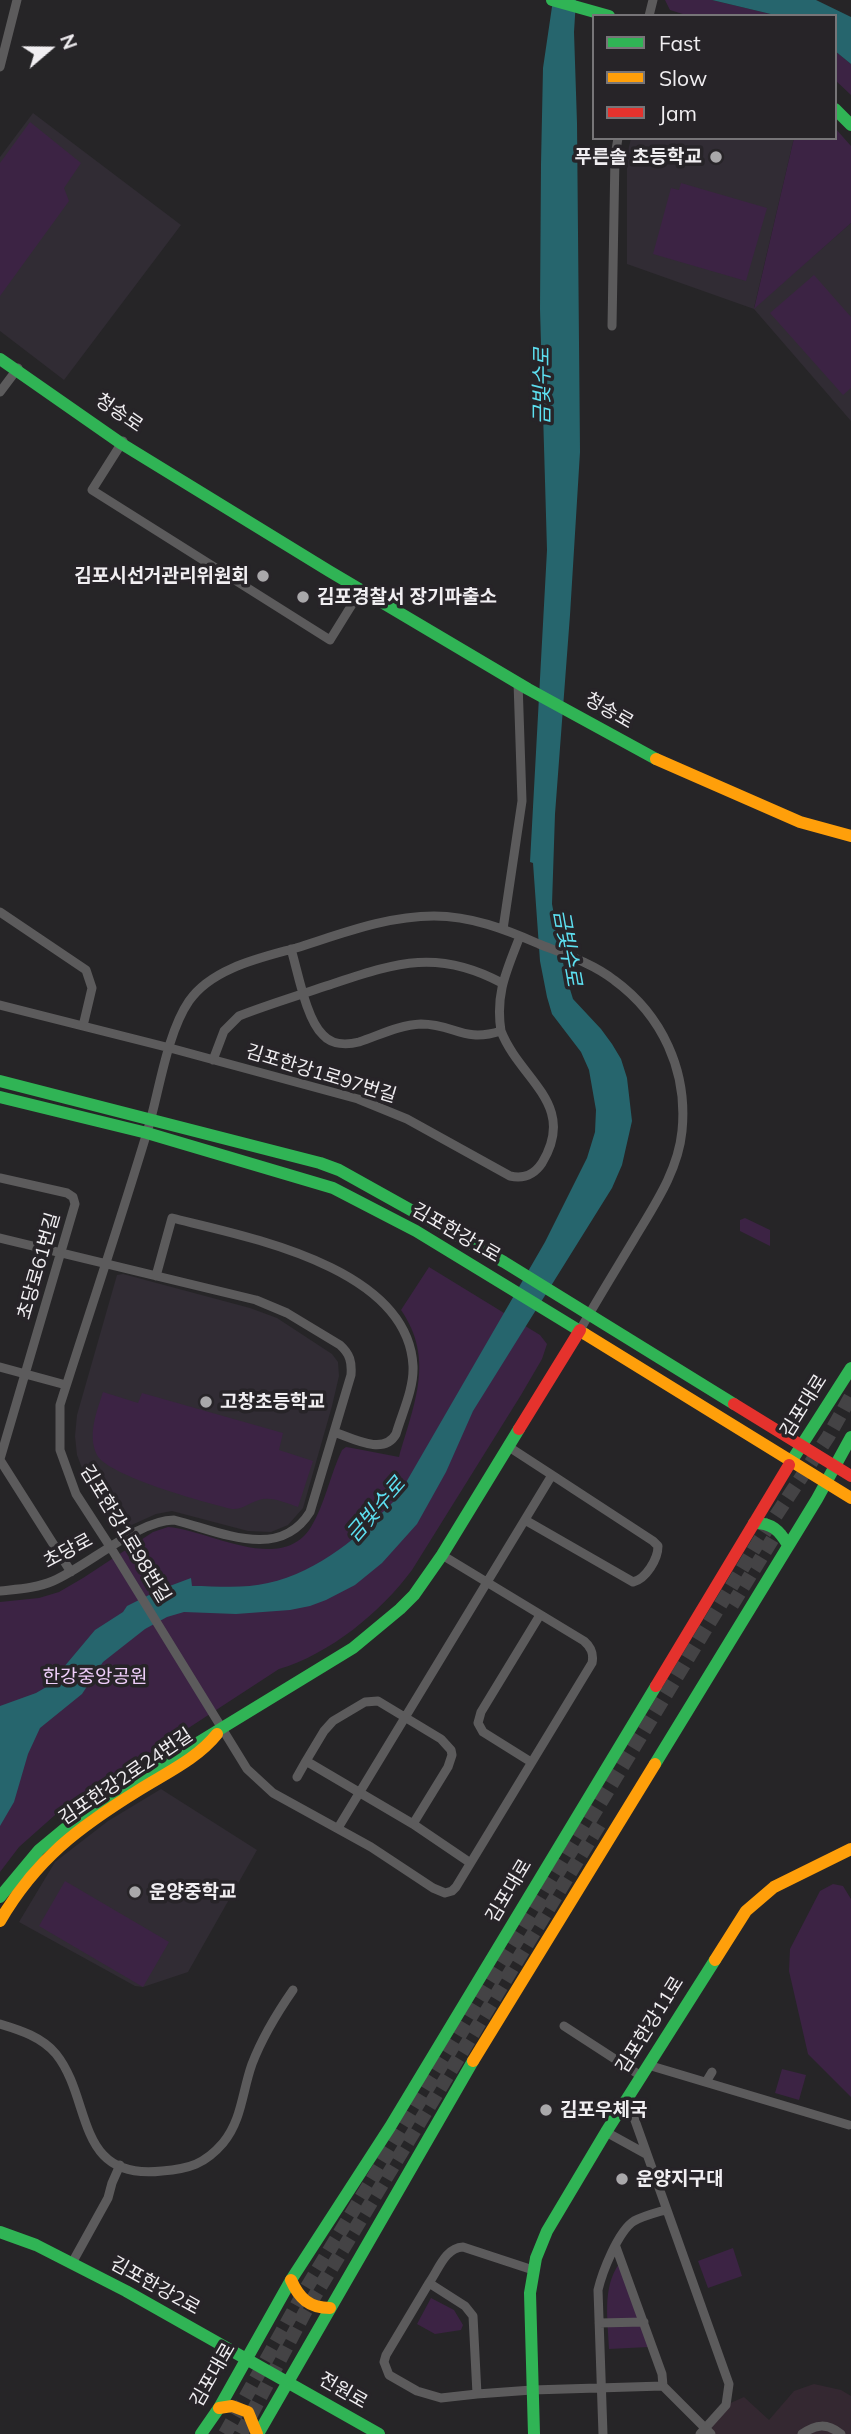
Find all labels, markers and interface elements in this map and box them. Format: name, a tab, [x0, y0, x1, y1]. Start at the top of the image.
north arrow	[14, 14, 84, 84]
legend	[592, 14, 837, 140]
text: Fast	[659, 30, 701, 56]
text: N	[55, 31, 82, 53]
text: Slow	[659, 65, 707, 91]
text: Jam	[659, 100, 697, 126]
place label: 푸른솔 초등학교	[574, 146, 702, 168]
marker: 푸른솔 초등학교	[708, 149, 724, 165]
water label: 금빛수로	[530, 347, 556, 425]
street label: 청송로	[91, 389, 147, 437]
place label: 김포시선거관리위원회	[74, 565, 249, 587]
marker: 김포시선거관리위원회	[255, 568, 271, 584]
place label: 김포경찰서 장기파출소	[317, 586, 497, 608]
marker: 김포경찰서 장기파출소	[295, 589, 311, 605]
street label: 청송로	[581, 688, 637, 734]
water label: 금빛수로	[548, 908, 586, 988]
street label: 김포한강1로97번길	[243, 1040, 399, 1108]
street label: 김포한강1로	[408, 1198, 504, 1268]
street label: 초당로61번길	[13, 1210, 65, 1322]
street label: 김포대로	[776, 1370, 832, 1442]
place label: 고창초등학교	[220, 1391, 325, 1413]
marker: 고창초등학교	[198, 1394, 214, 1410]
street label: 김포한강1로98번길	[75, 1461, 175, 1607]
water label: 금빛수로	[341, 1473, 411, 1547]
street label: 초당로	[39, 1529, 97, 1573]
park label: 한강중앙공원	[43, 1666, 147, 1688]
street label: 김포한강2로24번길	[55, 1724, 197, 1830]
street label: 김포대로	[481, 1855, 537, 1927]
place label: 운양중학교	[149, 1881, 236, 1903]
marker: 운양중학교	[127, 1884, 143, 1900]
street label: 김포한강11로	[611, 1972, 689, 2078]
place label: 김포우체국	[560, 2099, 647, 2121]
marker: 김포우체국	[538, 2102, 554, 2118]
place label: 운양지구대	[636, 2168, 723, 2190]
marker: 운양지구대	[614, 2171, 630, 2187]
street label: 김포한강2로	[106, 2252, 204, 2320]
street label: 김포대로	[186, 2339, 240, 2411]
street label: 전원로	[315, 2368, 371, 2414]

